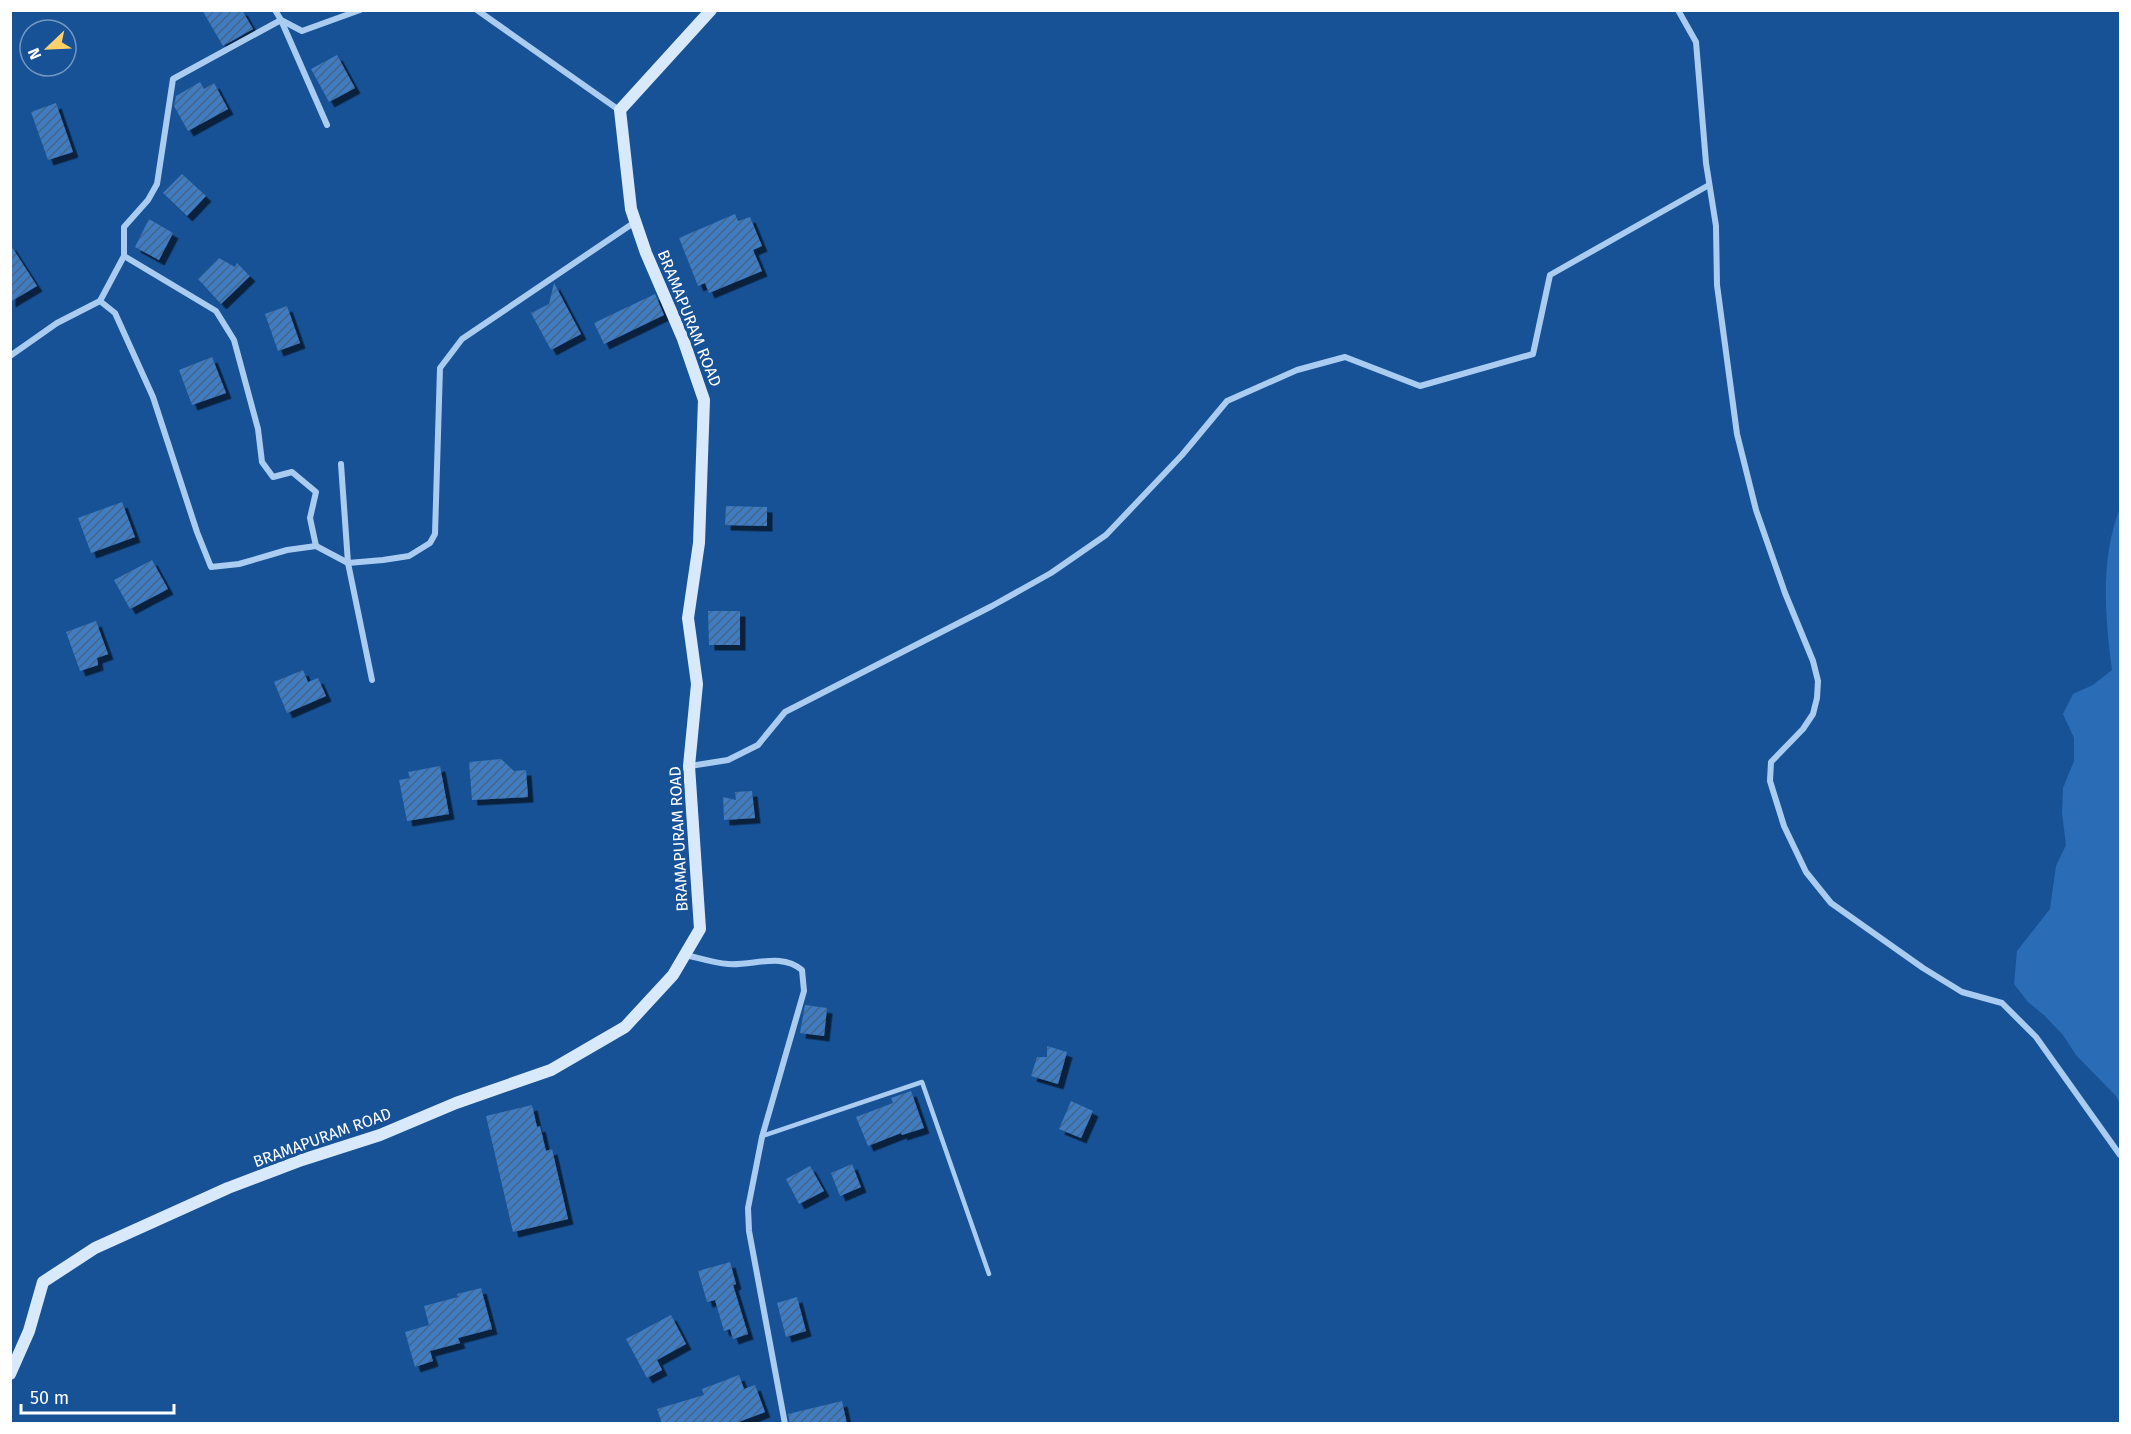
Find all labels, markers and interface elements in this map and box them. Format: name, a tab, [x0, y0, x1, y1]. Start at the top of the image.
north arrow	[18, 18, 78, 78]
text: N	[24, 45, 45, 62]
street label: BRAMAPURAM ROAD	[653, 247, 726, 389]
street label: BRAMAPURAM ROAD	[665, 766, 692, 912]
street label: BRAMAPURAM ROAD	[251, 1104, 394, 1171]
scale bar	[21, 1377, 174, 1415]
text: 50 m	[30, 1387, 69, 1409]

